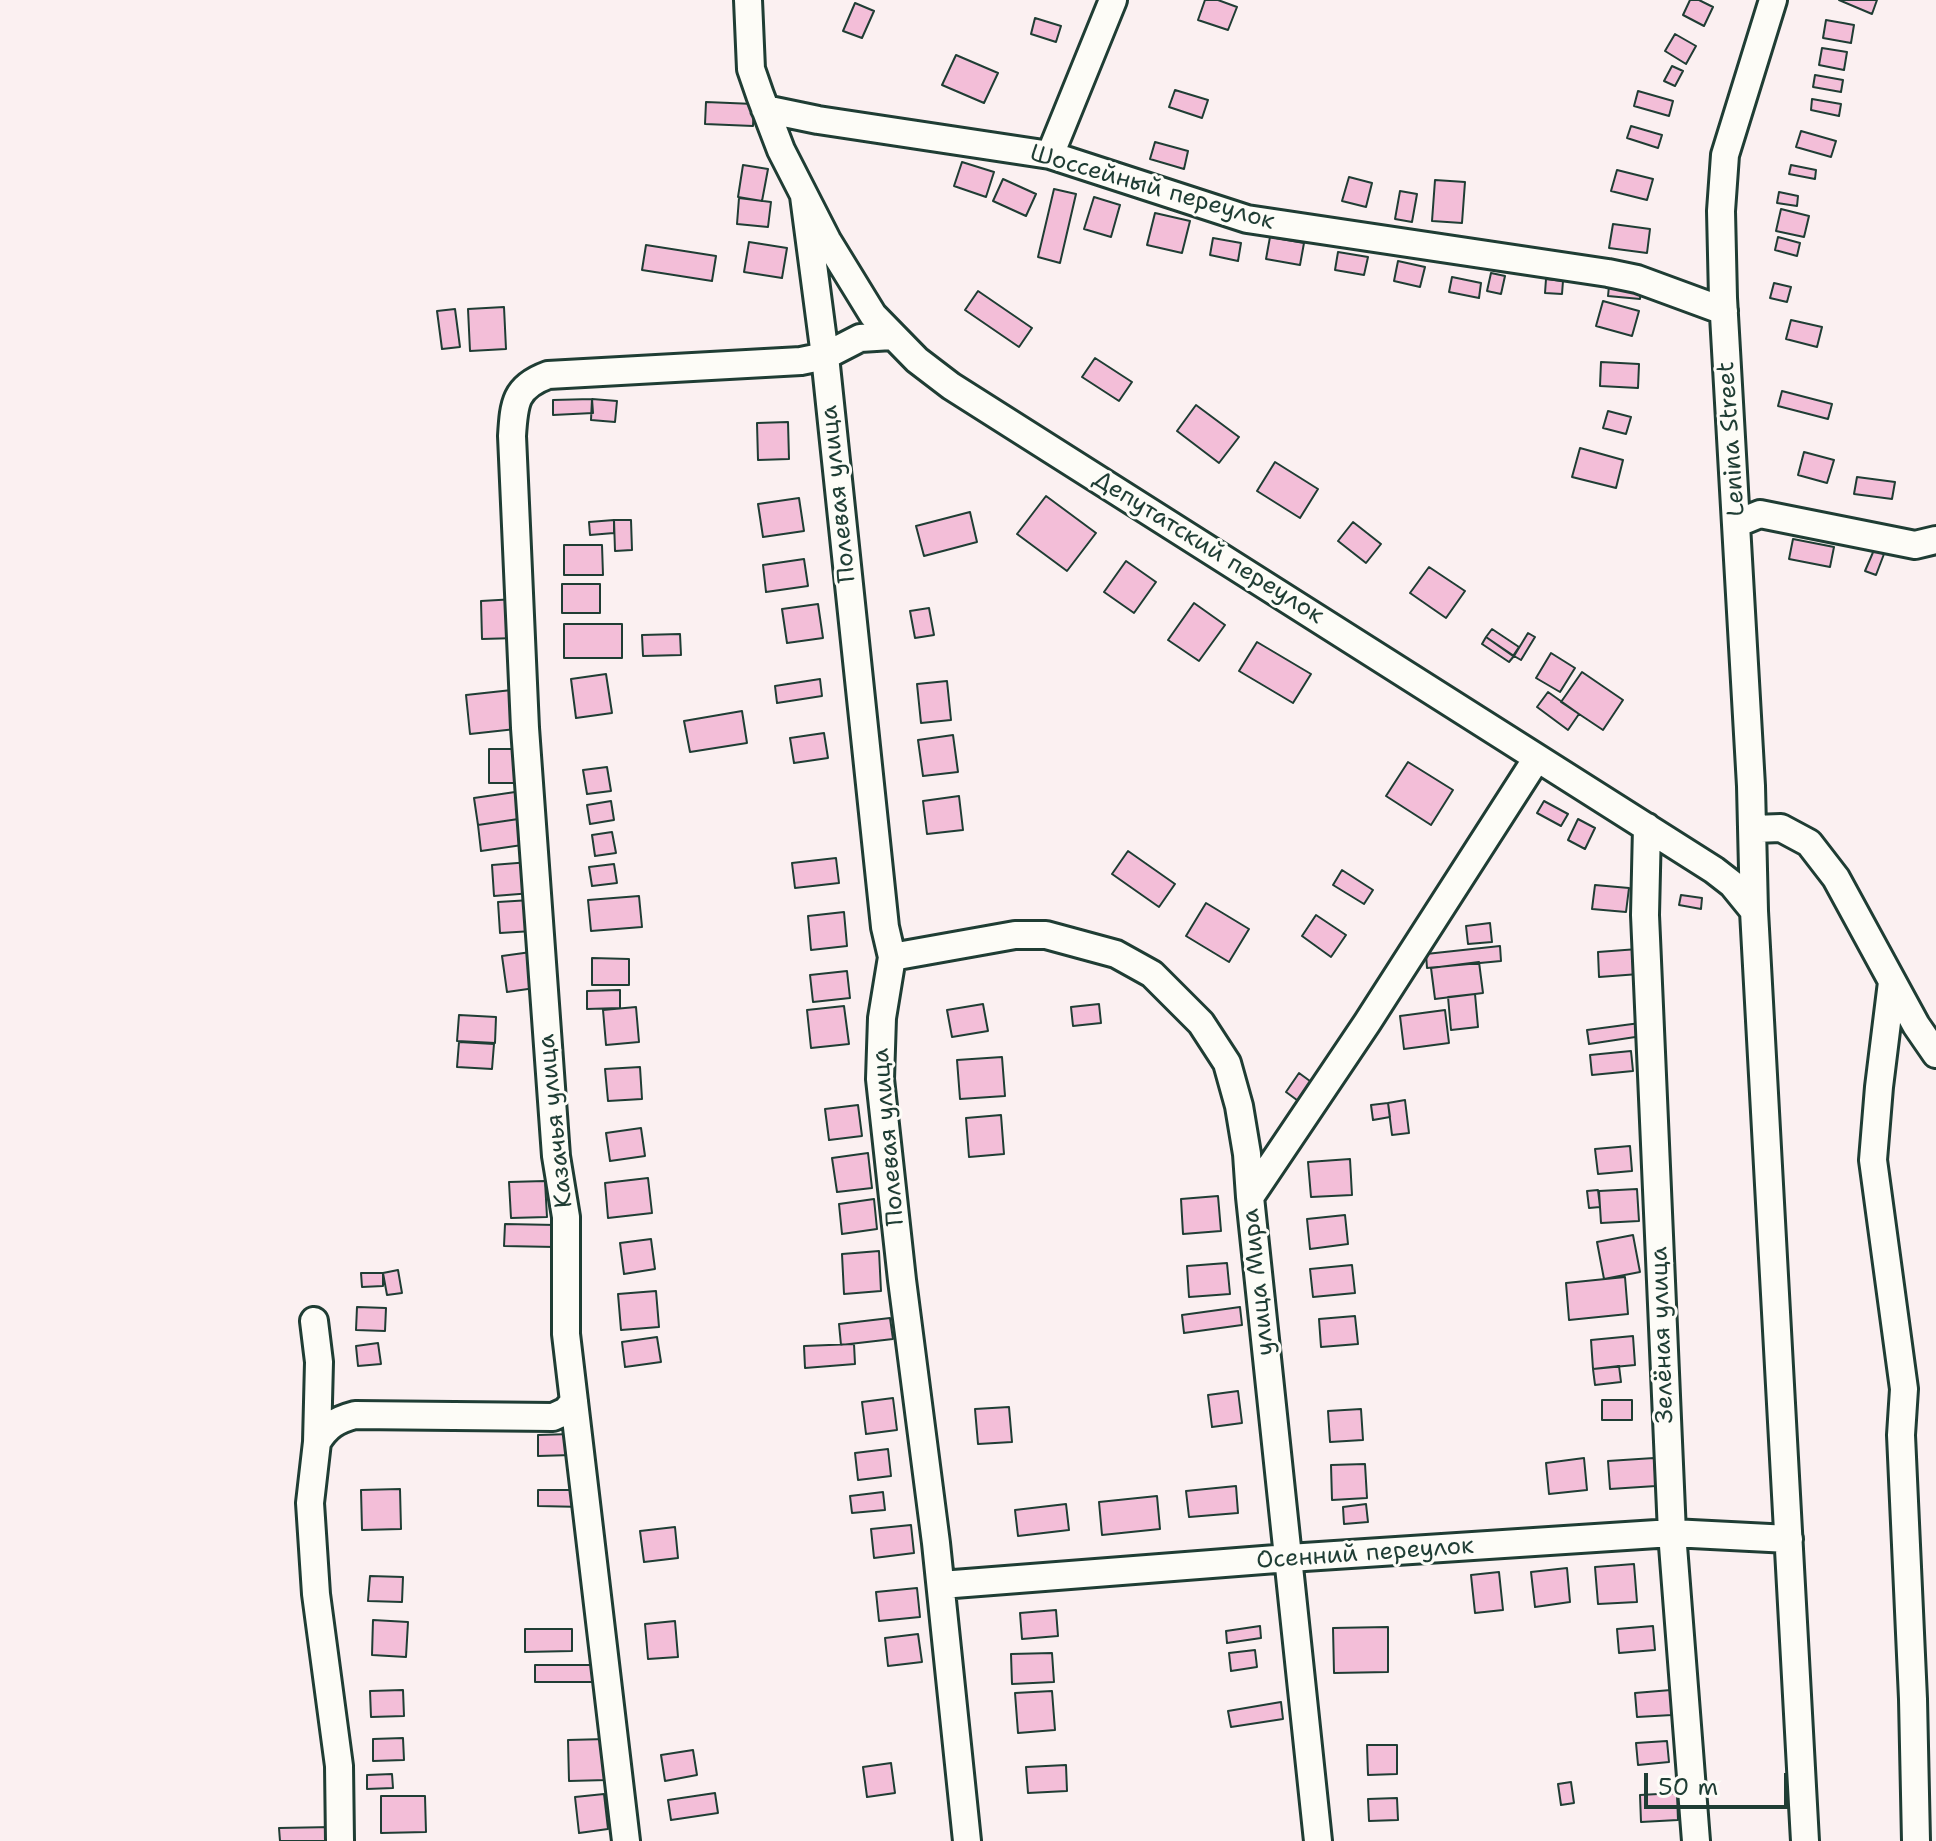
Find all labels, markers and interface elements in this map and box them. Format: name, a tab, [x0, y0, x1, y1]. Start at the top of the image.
street label: Шоссейный переулок	[1026, 139, 1278, 237]
street label: Lenina Street	[1712, 361, 1752, 517]
street label: Полевая улица	[815, 404, 863, 584]
street label: Депутатский переулок	[1087, 465, 1329, 631]
street label: Казачья улица	[533, 1032, 579, 1210]
street label: Полевая улица	[867, 1047, 911, 1227]
street label: улица Мира	[1237, 1207, 1281, 1357]
street label: Зелёная улица	[1646, 1246, 1680, 1424]
street label: Осенний переулок	[1255, 1532, 1475, 1576]
scale bar	[1648, 1757, 1792, 1807]
text: 50 m	[1658, 1771, 1718, 1803]

